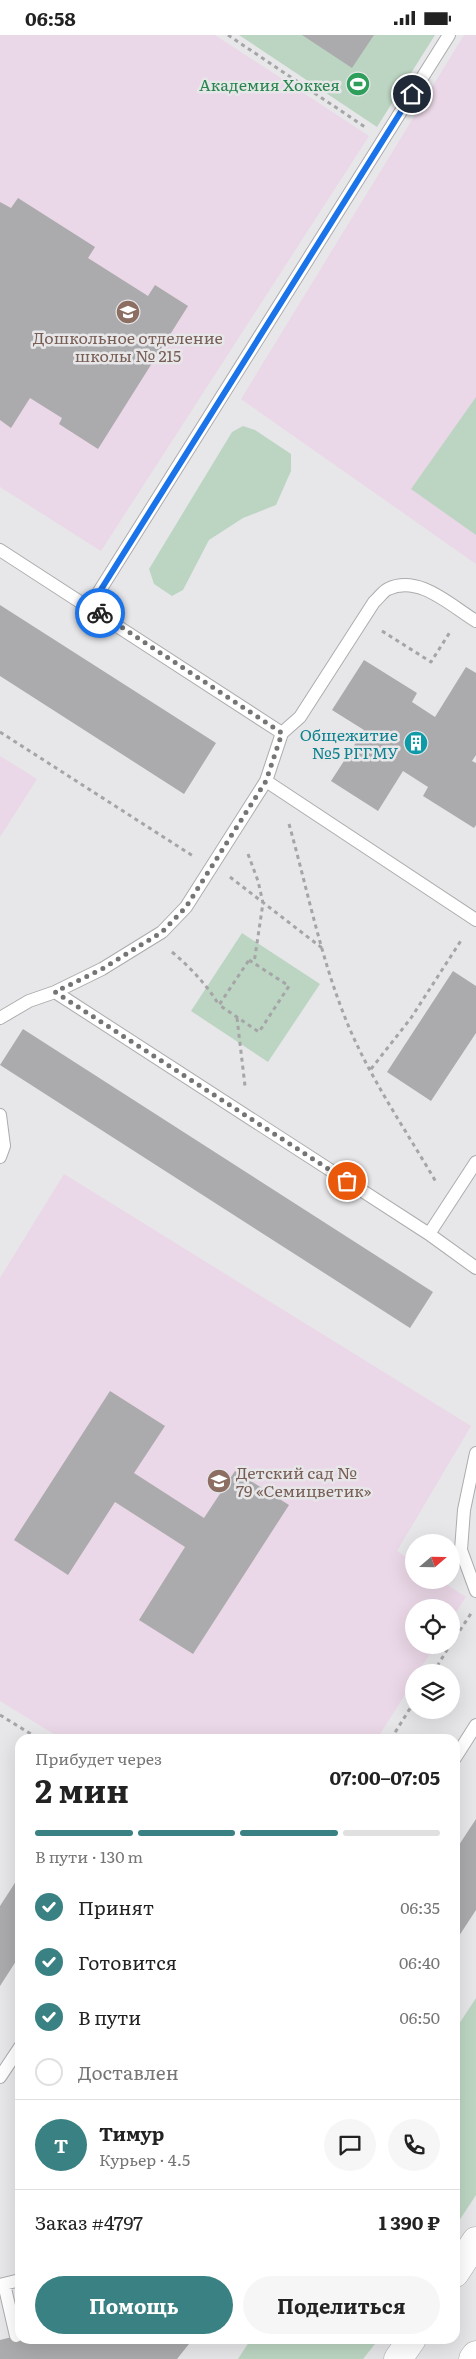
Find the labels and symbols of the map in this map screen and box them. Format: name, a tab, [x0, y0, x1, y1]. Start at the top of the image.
sports icon: Академия Хоккея	[345, 71, 371, 97]
place label: Академия Хоккея	[199, 72, 340, 96]
pin	[391, 73, 433, 115]
school or university icon: Дошкольное отделение школы № 215	[115, 299, 141, 325]
place label: Дошкольное отделение школы № 215	[33, 325, 223, 367]
courier	[75, 588, 125, 638]
place label: Общежитие №5 РГГМУ	[300, 722, 398, 764]
building icon: Общежитие №5 РГГМУ	[403, 730, 429, 756]
pin	[326, 1160, 368, 1202]
place label: Детский сад № 79 «Семицветик»	[236, 1460, 372, 1502]
school or university icon: Детский сад № 79 «Семицветик»	[206, 1468, 232, 1494]
north arrow	[405, 1534, 460, 1589]

